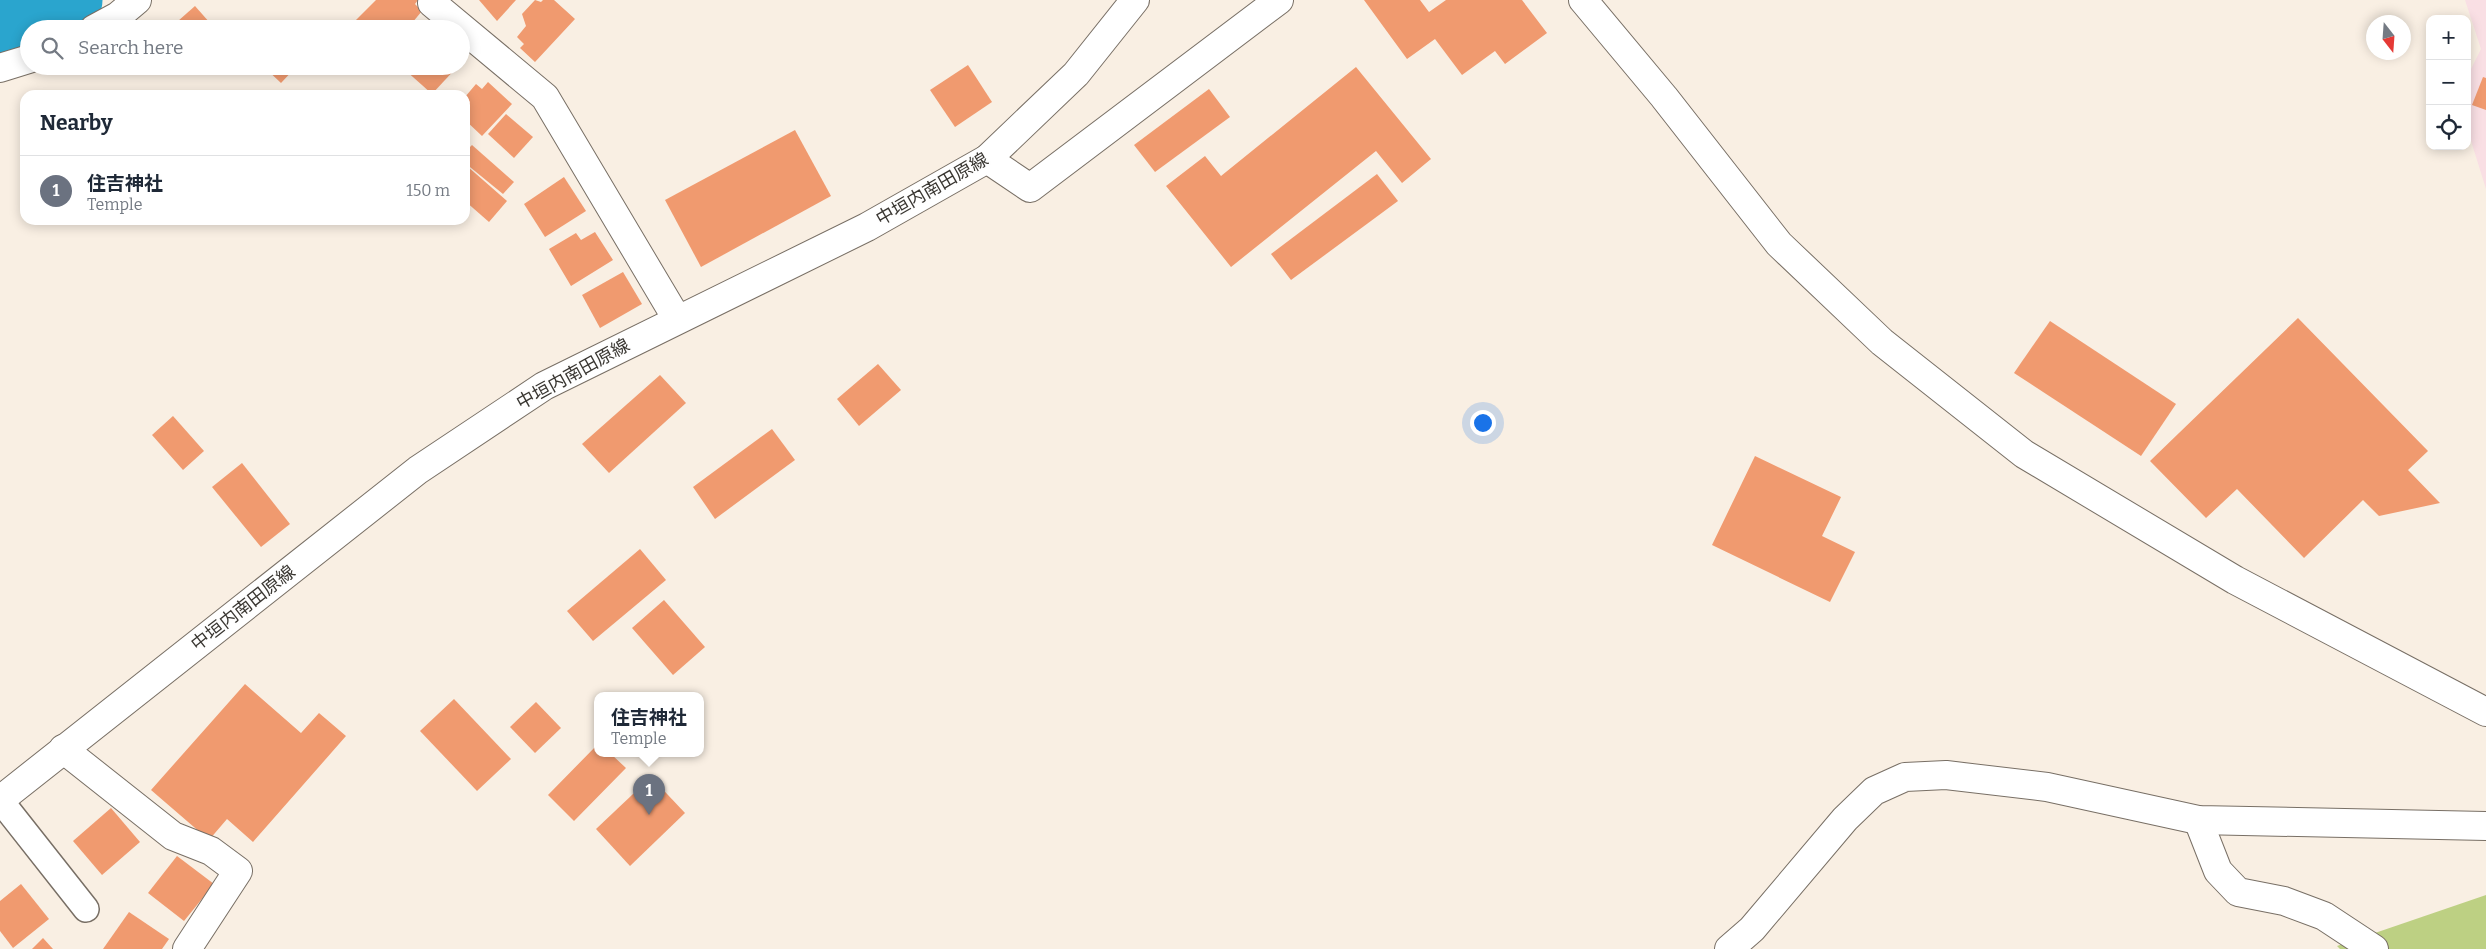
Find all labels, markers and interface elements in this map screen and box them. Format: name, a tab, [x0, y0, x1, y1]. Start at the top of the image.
north arrow	[2366, 15, 2411, 60]
map controls	[2426, 15, 2471, 150]
button: +	[2426, 15, 2471, 60]
search box	[20, 20, 470, 75]
icon: search	[38, 34, 66, 62]
text: Search here	[78, 36, 183, 59]
button: −	[2426, 60, 2471, 105]
button: locate	[2426, 105, 2471, 150]
text: Nearby	[40, 110, 113, 136]
street label: 中垣内南田原線	[872, 148, 992, 230]
text: 住吉神社	[87, 172, 163, 195]
text: 1	[53, 181, 59, 200]
text: 150 m	[406, 181, 450, 200]
text: Temple	[87, 195, 142, 214]
street label: 中垣内南田原線	[513, 334, 633, 414]
your location	[1470, 410, 1496, 436]
street label: 中垣内南田原線	[187, 561, 299, 655]
popup	[594, 692, 704, 757]
text: 住吉神社	[611, 706, 687, 729]
text: Temple	[611, 729, 666, 748]
pin: 1	[633, 774, 665, 815]

